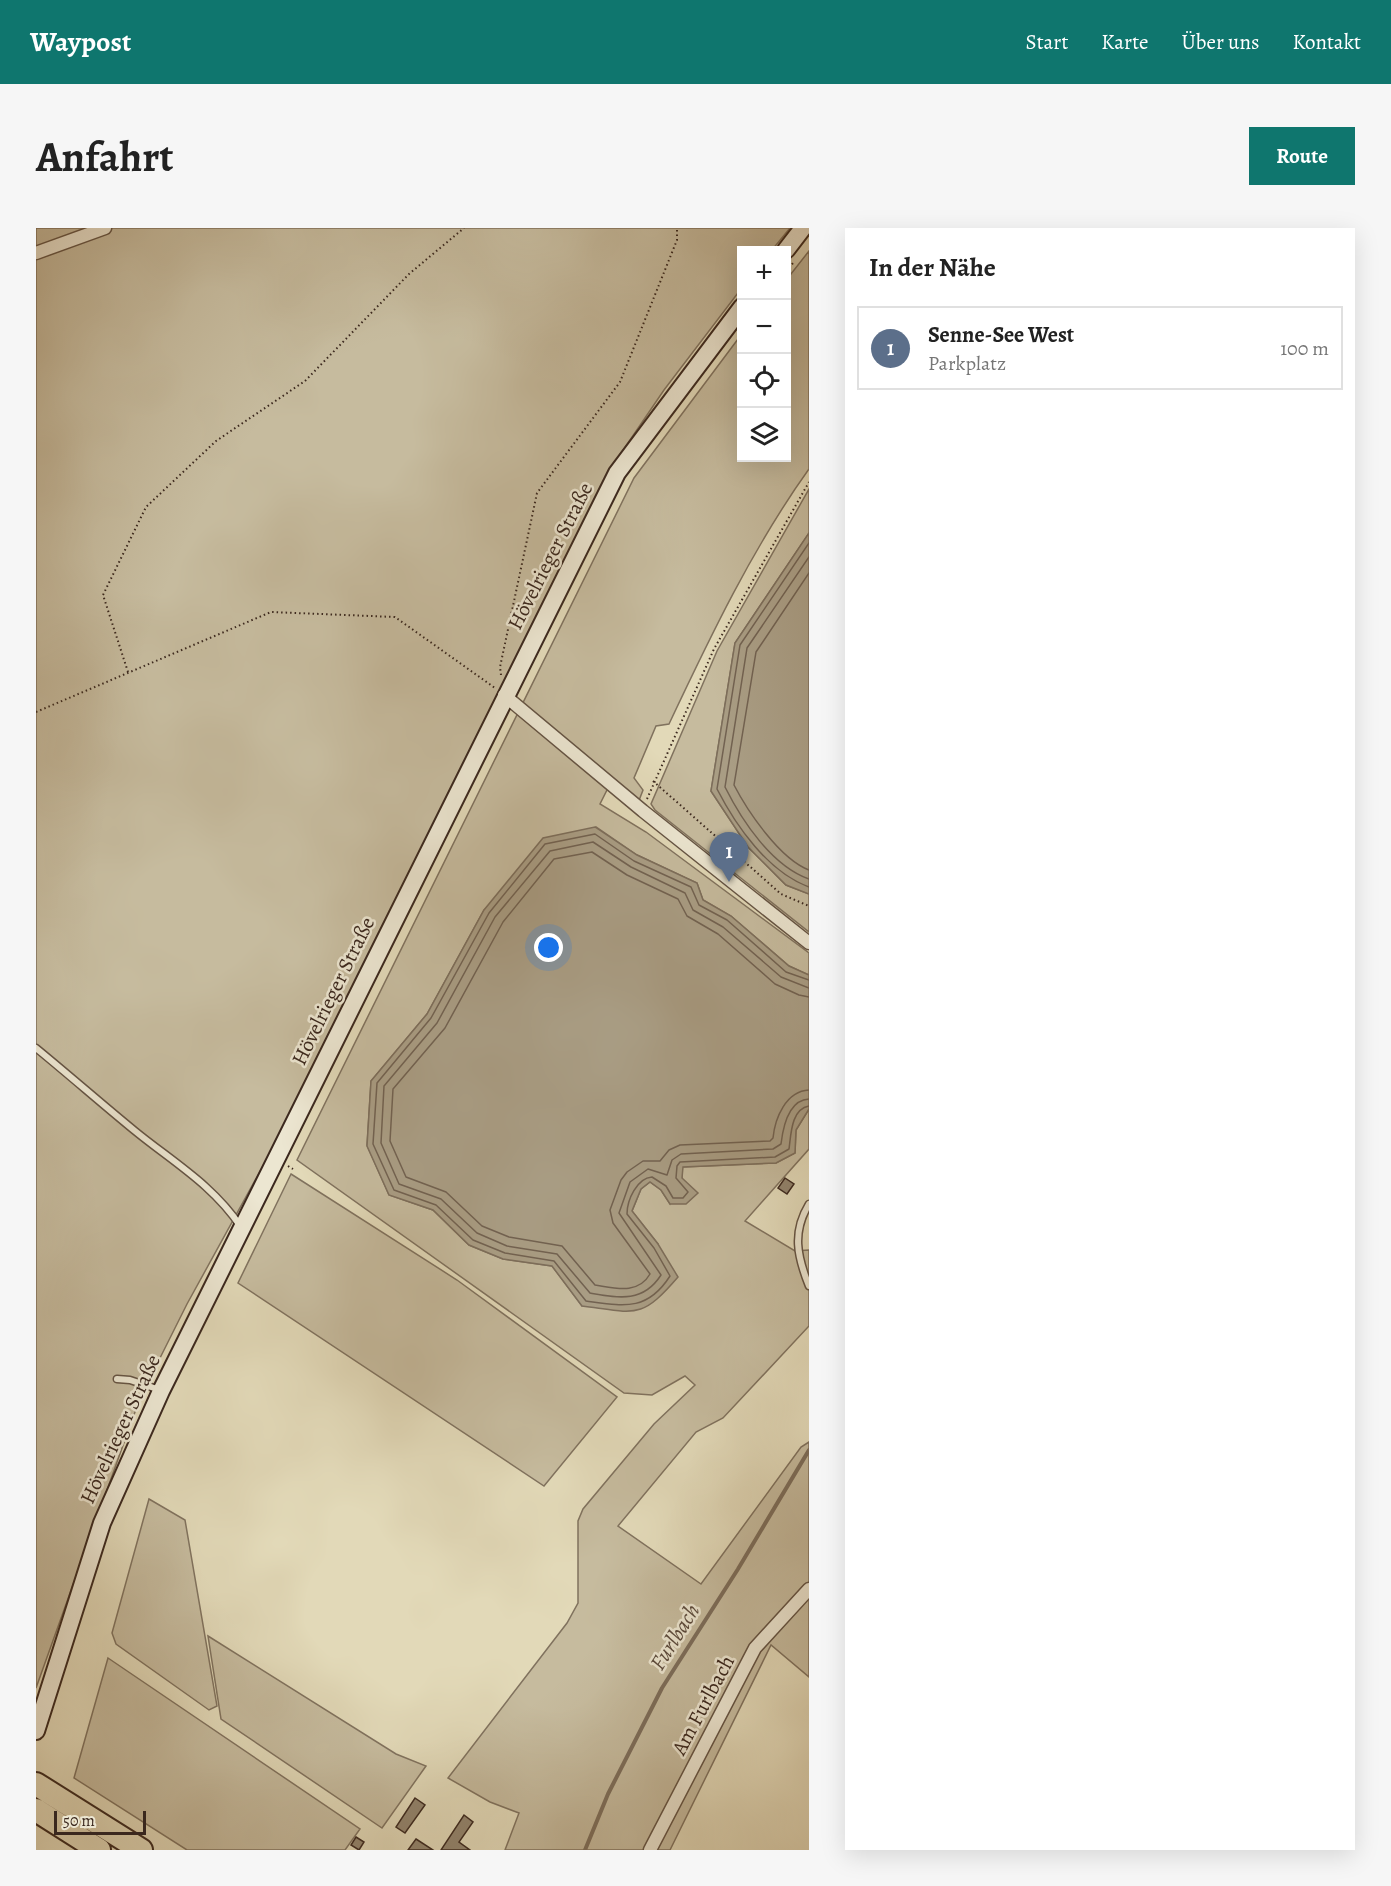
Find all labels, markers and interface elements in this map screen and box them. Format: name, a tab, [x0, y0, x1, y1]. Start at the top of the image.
text: Waypost	[30, 23, 131, 61]
text: Start	[1026, 28, 1068, 56]
text: Karte	[1101, 28, 1149, 56]
text: Über uns	[1182, 28, 1259, 56]
text: Kontakt	[1292, 28, 1361, 56]
button: Route	[1249, 127, 1355, 185]
text: Anfahrt	[36, 128, 173, 185]
map controls	[737, 246, 791, 462]
button: +	[737, 246, 791, 300]
text: In der Nähe	[869, 250, 996, 285]
button: −	[737, 300, 791, 354]
text: Senne-See West	[928, 320, 1074, 350]
text: 1	[887, 335, 894, 362]
text: 100 m	[1280, 335, 1329, 362]
text: Parkplatz	[928, 350, 1006, 377]
button: locate	[737, 354, 791, 408]
button: layers	[737, 408, 791, 462]
street label: Hövelrieger Straße	[501, 478, 599, 634]
pin: 1	[710, 832, 748, 882]
street label: Hövelrieger Straße	[285, 912, 381, 1070]
your location	[534, 933, 563, 962]
street label: Hövelrieger Straße	[73, 1350, 167, 1508]
water label: Furlbach	[643, 1598, 707, 1676]
street label: Am Furlbach	[665, 1650, 741, 1761]
scale bar	[54, 1808, 146, 1836]
text: 50 m	[63, 1810, 95, 1832]

